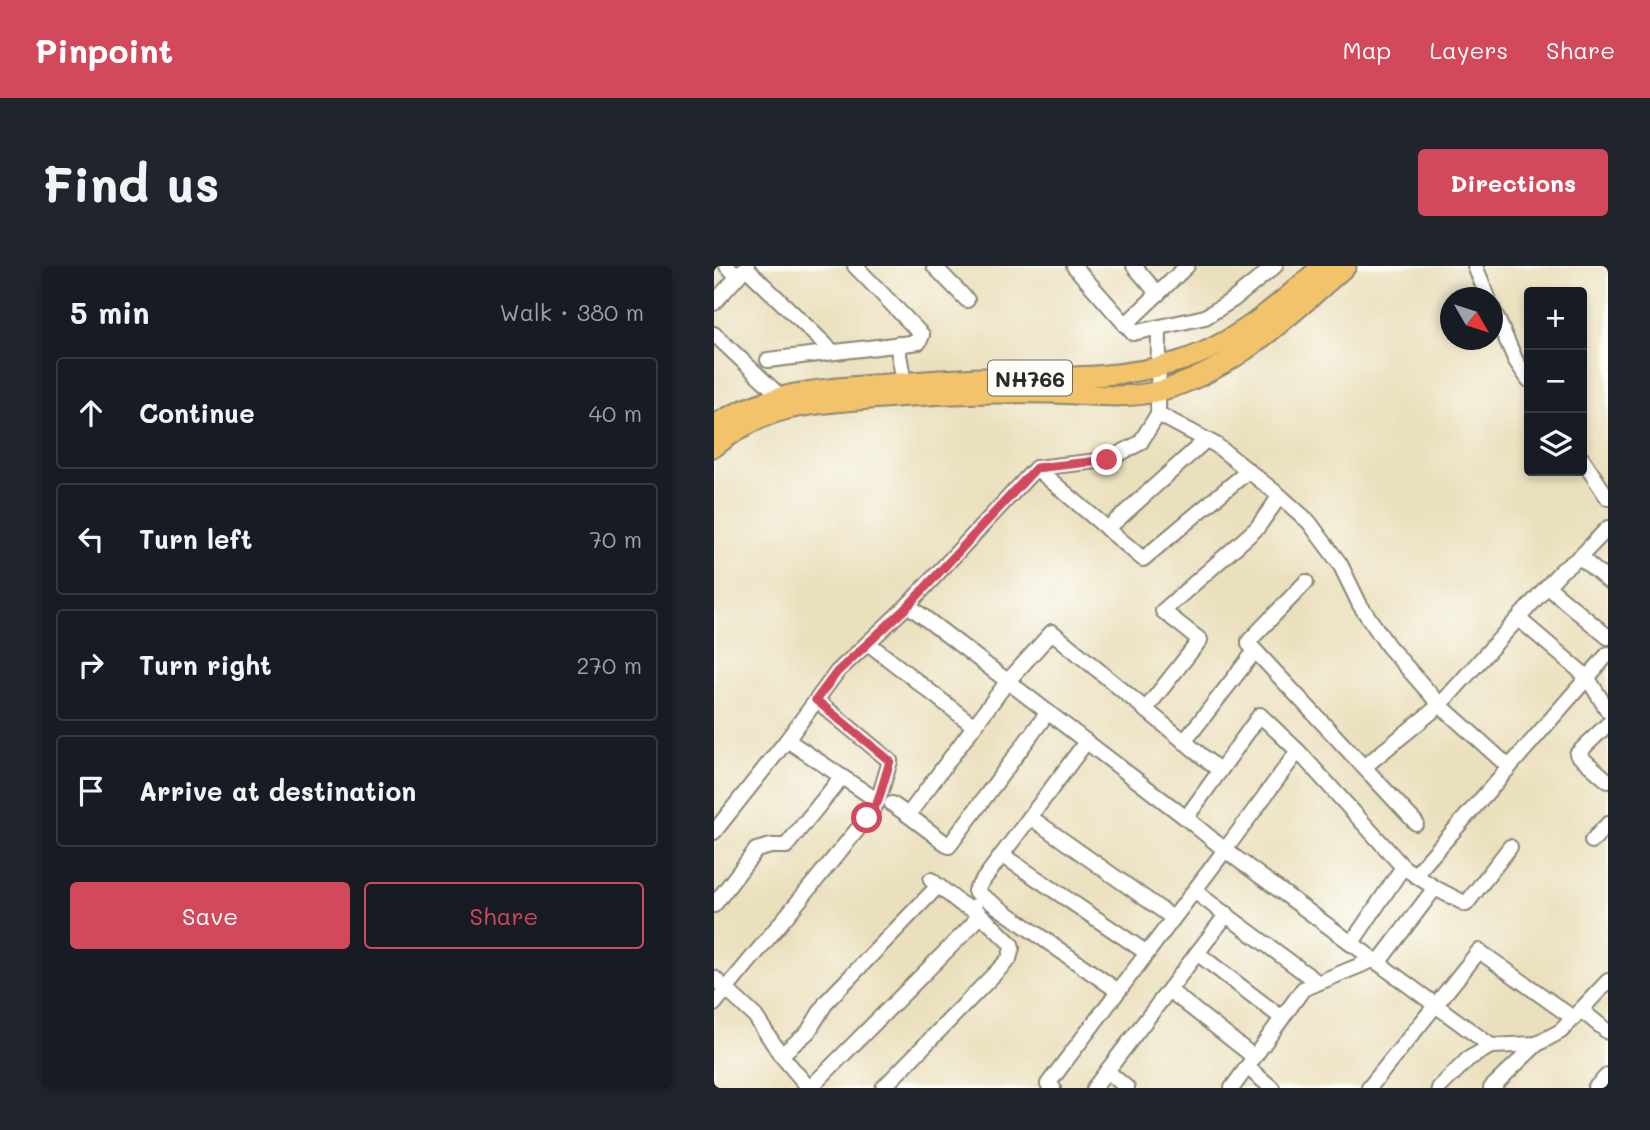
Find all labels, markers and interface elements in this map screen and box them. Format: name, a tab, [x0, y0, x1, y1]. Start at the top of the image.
text: Pinpoint	[35, 28, 173, 71]
text: Map	[1343, 34, 1391, 65]
text: Layers	[1429, 34, 1508, 65]
text: Share	[1546, 34, 1615, 65]
button: Directions	[1418, 149, 1608, 216]
text: Find us	[42, 151, 220, 214]
north arrow	[1440, 287, 1503, 350]
map controls	[1524, 287, 1587, 476]
button: +	[1524, 287, 1587, 350]
text: 5 min	[70, 292, 150, 332]
text: Walk · 380 m	[499, 297, 644, 327]
button: −	[1524, 350, 1587, 413]
road number: NH766	[988, 360, 1072, 396]
icon: ahead	[72, 394, 110, 432]
text: Continue	[139, 396, 255, 430]
text: 40 m	[589, 398, 642, 428]
button: layers	[1524, 413, 1587, 476]
route end	[1091, 444, 1122, 475]
icon: left	[72, 520, 110, 558]
text: Turn left	[139, 522, 252, 556]
text: 70 m	[589, 524, 642, 554]
icon: right	[72, 646, 110, 684]
text: Turn right	[139, 648, 272, 682]
text: 270 m	[577, 650, 642, 680]
icon: arrive	[72, 772, 110, 810]
text: Arrive at destination	[139, 774, 416, 808]
route start	[851, 802, 882, 833]
button: Save	[70, 882, 350, 949]
button: Share	[364, 882, 644, 949]

